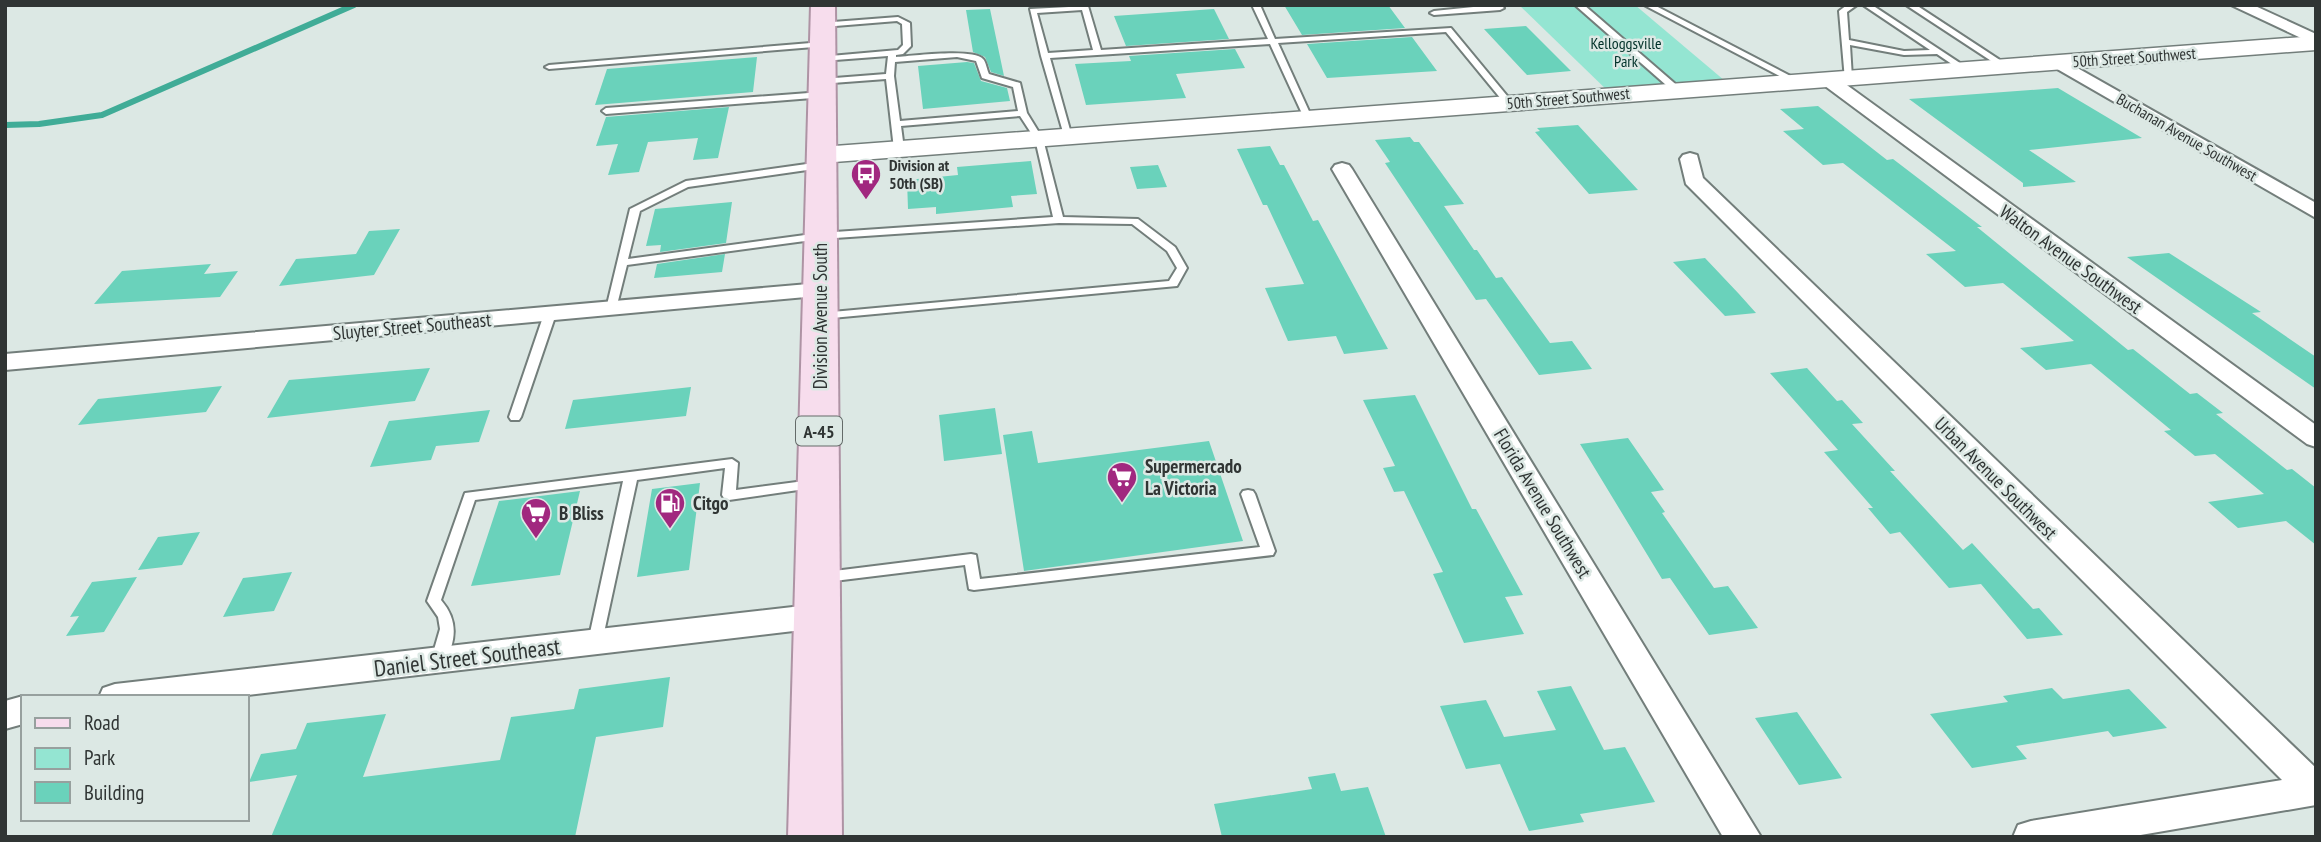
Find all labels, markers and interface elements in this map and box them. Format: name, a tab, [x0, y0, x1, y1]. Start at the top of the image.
park label: Kelloggsville Park	[1590, 33, 1662, 71]
street label: 50th Street Southwest	[2072, 43, 2197, 71]
street label: 50th Street Southwest	[1506, 83, 1631, 113]
street label: Buchanan Avenue Southwest	[2113, 89, 2261, 186]
place label: Division at 50th (SB)	[889, 155, 950, 193]
bus stop icon: Division at 50th (SB)	[849, 157, 883, 201]
street label: Walton Avenue Southwest	[1995, 199, 2147, 319]
street label: Division Avenue South	[808, 243, 832, 389]
street label: Sluyter Street Southeast	[332, 307, 493, 345]
street label: Urban Avenue Southwest	[1930, 412, 2063, 545]
road number: A-45	[796, 416, 842, 446]
street label: Florida Avenue Southwest	[1489, 424, 1597, 583]
place label: Supermercado La Victoria	[1145, 454, 1242, 500]
supermarket icon: Supermercado La Victoria	[1105, 460, 1139, 504]
fuel station icon: Citgo	[653, 486, 687, 530]
place label: Citgo	[693, 491, 728, 515]
supermarket icon: B Bliss	[519, 496, 553, 540]
place label: B Bliss	[559, 501, 604, 525]
street label: Daniel Street Southeast	[372, 631, 563, 683]
legend	[21, 695, 248, 821]
text: Road	[84, 709, 120, 736]
text: Park	[84, 744, 115, 771]
text: Building	[84, 779, 144, 806]

